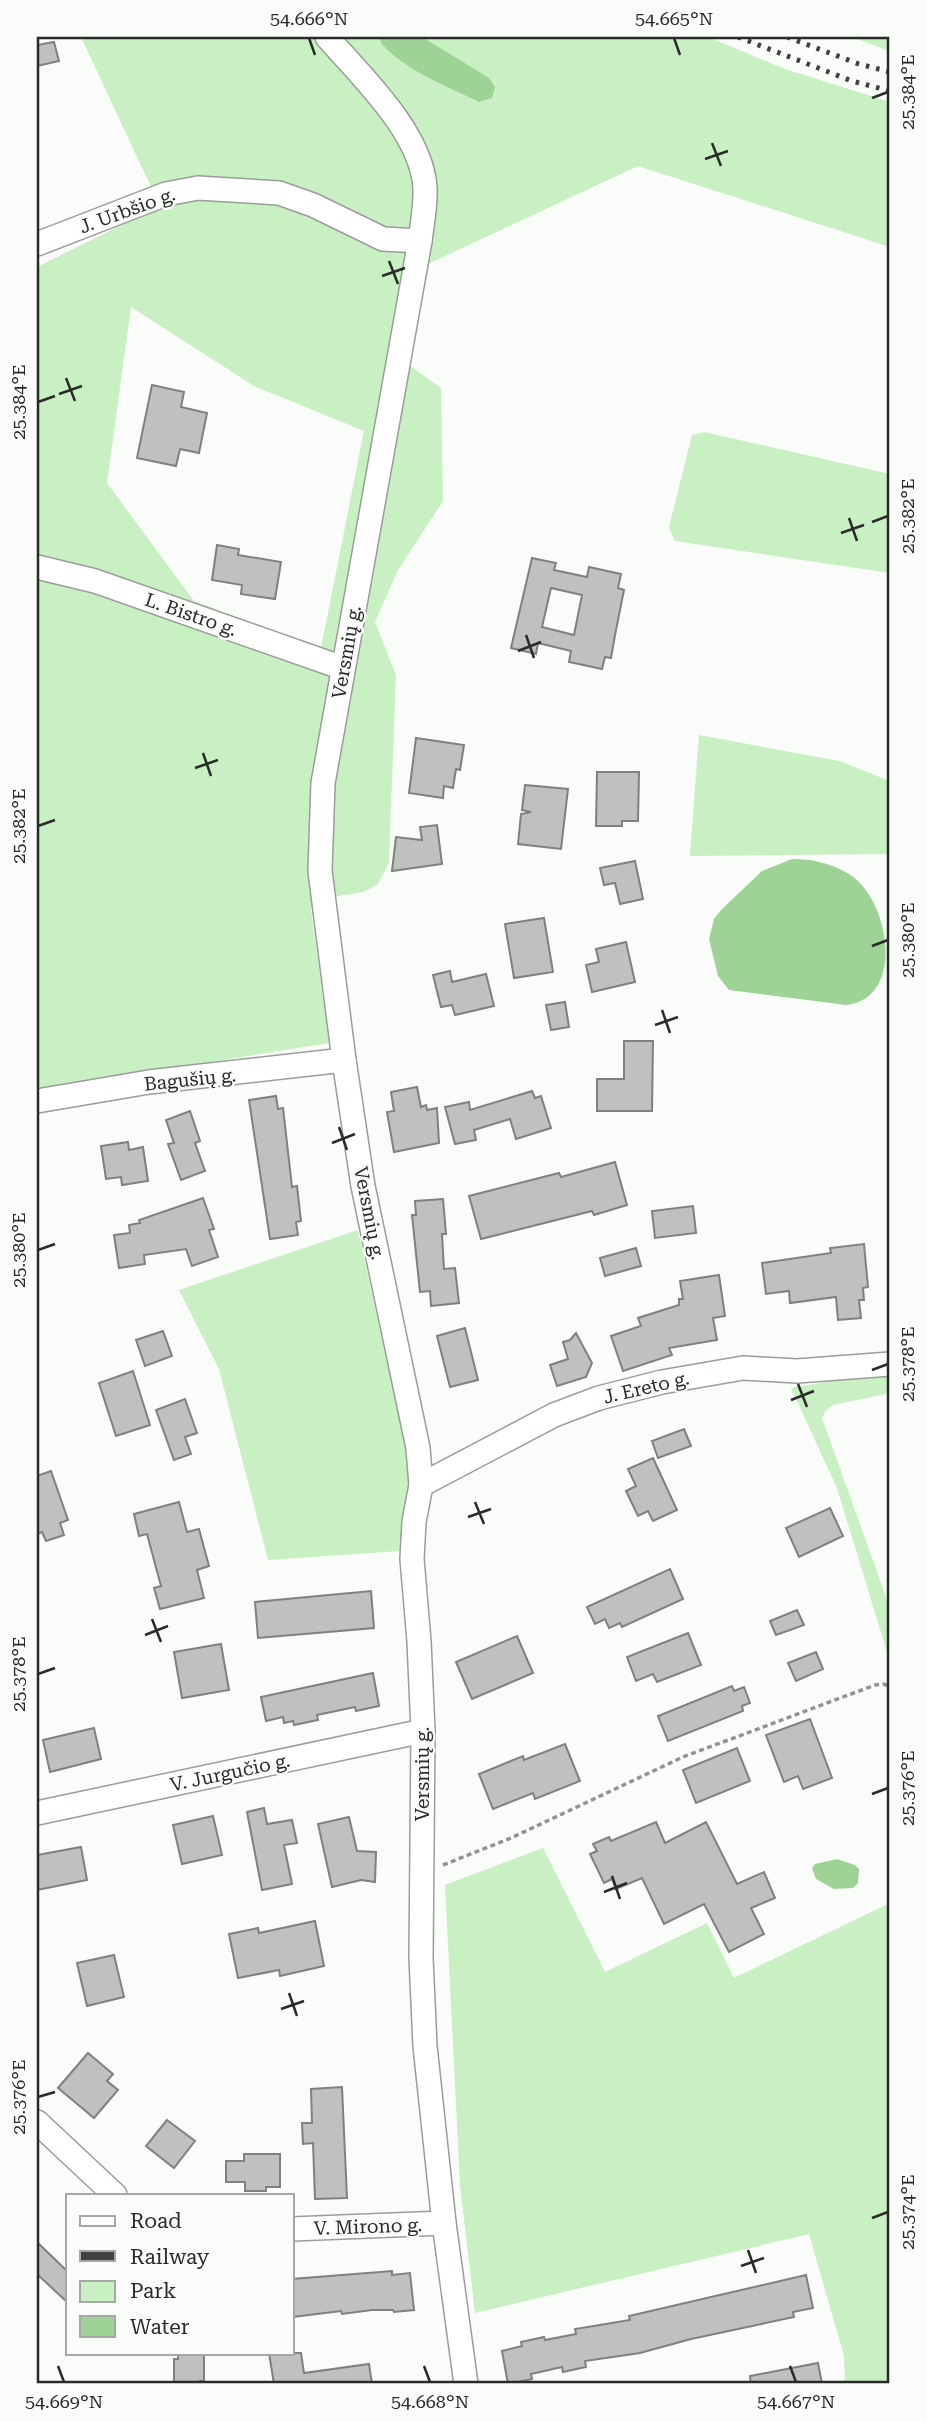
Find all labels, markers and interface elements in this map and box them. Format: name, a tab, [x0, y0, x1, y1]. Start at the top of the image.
text: 54.666°N	[270, 8, 348, 29]
text: 54.665°N	[635, 8, 713, 29]
text: 25.384°E	[897, 54, 918, 130]
street label: J. Urbšio g.	[76, 182, 178, 238]
text: 25.384°E	[8, 364, 29, 440]
text: 25.382°E	[897, 478, 918, 554]
street label: L. Bistro g.	[142, 588, 240, 641]
street label: Versmių g.	[327, 603, 366, 701]
text: 25.382°E	[8, 788, 29, 864]
text: 25.380°E	[897, 902, 918, 978]
street label: Bagušių g.	[143, 1063, 237, 1096]
street label: Versmių g.	[349, 1164, 390, 1262]
text: 25.380°E	[8, 1212, 29, 1288]
text: 25.378°E	[897, 1326, 918, 1402]
street label: J. Ereto g.	[601, 1366, 691, 1409]
text: 25.378°E	[8, 1636, 29, 1712]
street label: Versmių g.	[411, 1727, 434, 1821]
street label: V. Jurgučio g.	[168, 1749, 292, 1796]
text: 25.376°E	[897, 1750, 918, 1826]
text: 25.376°E	[8, 2059, 29, 2135]
text: 25.374°E	[897, 2174, 918, 2250]
legend	[66, 2194, 294, 2354]
text: Road	[130, 2209, 182, 2233]
street label: V. Mirono g.	[313, 2213, 423, 2240]
text: Railway	[130, 2245, 210, 2269]
text: Park	[130, 2279, 176, 2303]
text: Water	[130, 2315, 190, 2339]
text: 54.669°N	[25, 2391, 103, 2412]
text: 54.668°N	[391, 2391, 469, 2412]
text: 54.667°N	[757, 2391, 835, 2412]

